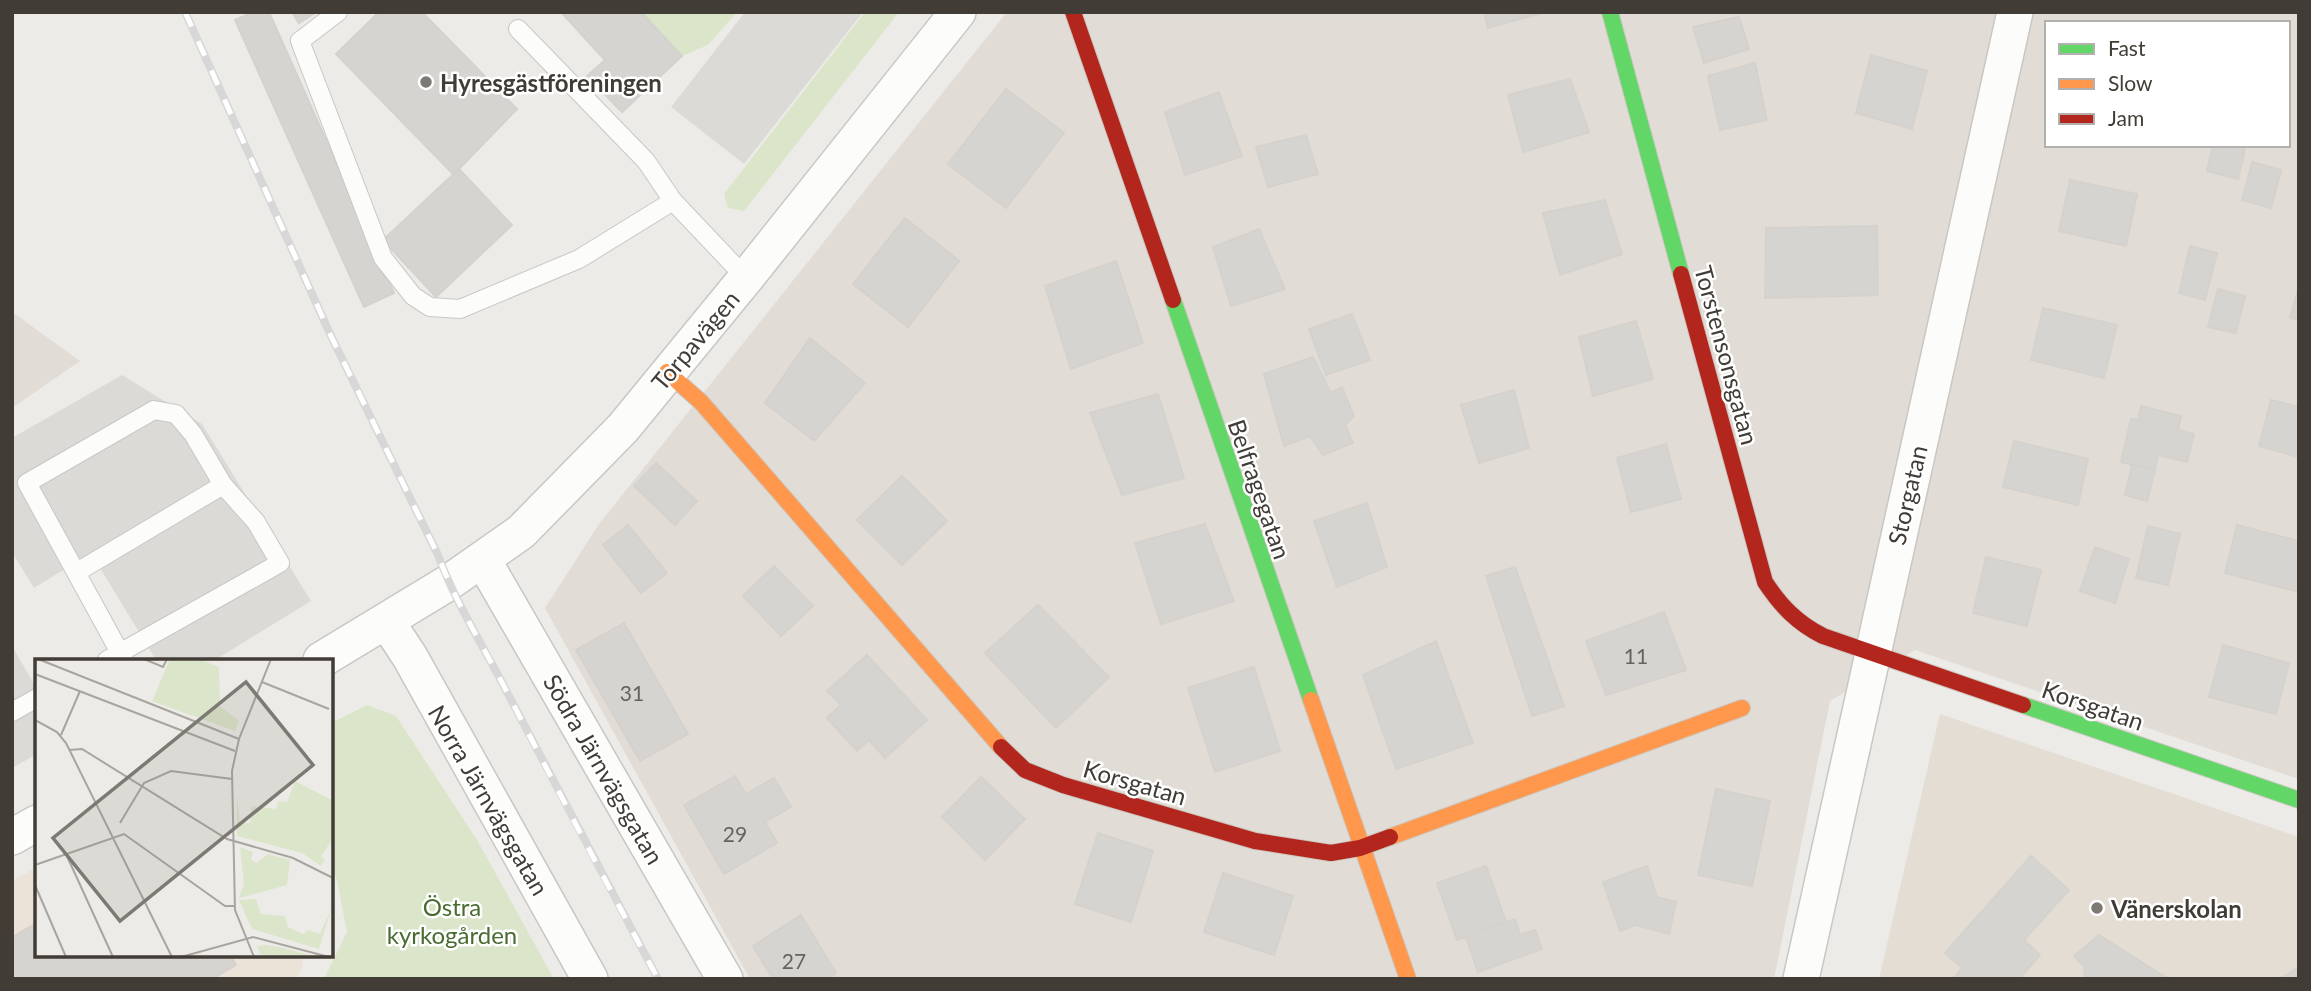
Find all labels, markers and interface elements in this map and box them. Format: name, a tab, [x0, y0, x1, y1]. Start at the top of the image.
legend	[2045, 21, 2290, 147]
text: Fast	[2108, 35, 2146, 60]
place label: Hyresgästföreningen	[440, 68, 662, 97]
text: Slow	[2108, 70, 2153, 95]
marker: Hyresgästföreningen	[418, 74, 434, 90]
text: Jam	[2108, 105, 2144, 130]
street label: Torstensonsgatan	[1689, 262, 1765, 448]
street label: Torpavägen	[645, 284, 745, 396]
street label: Belfragegatan	[1223, 415, 1297, 563]
street label: Storgatan	[1881, 442, 1933, 548]
house number: 11	[1624, 643, 1648, 668]
inset map	[35, 659, 332, 956]
street label: Södra Järnvägsgatan	[538, 669, 670, 869]
street label: Korsgatan	[2038, 674, 2148, 736]
house number: 31	[620, 680, 644, 705]
street label: Norra Järnvägsgatan	[423, 700, 555, 900]
street label: Korsgatan	[1080, 753, 1190, 811]
house number: 29	[723, 821, 747, 846]
park label: Östra kyrkogården	[387, 892, 517, 949]
place label: Vänerskolan	[2110, 894, 2242, 923]
marker: Vänerskolan	[2089, 900, 2105, 916]
house number: 27	[782, 948, 806, 973]

